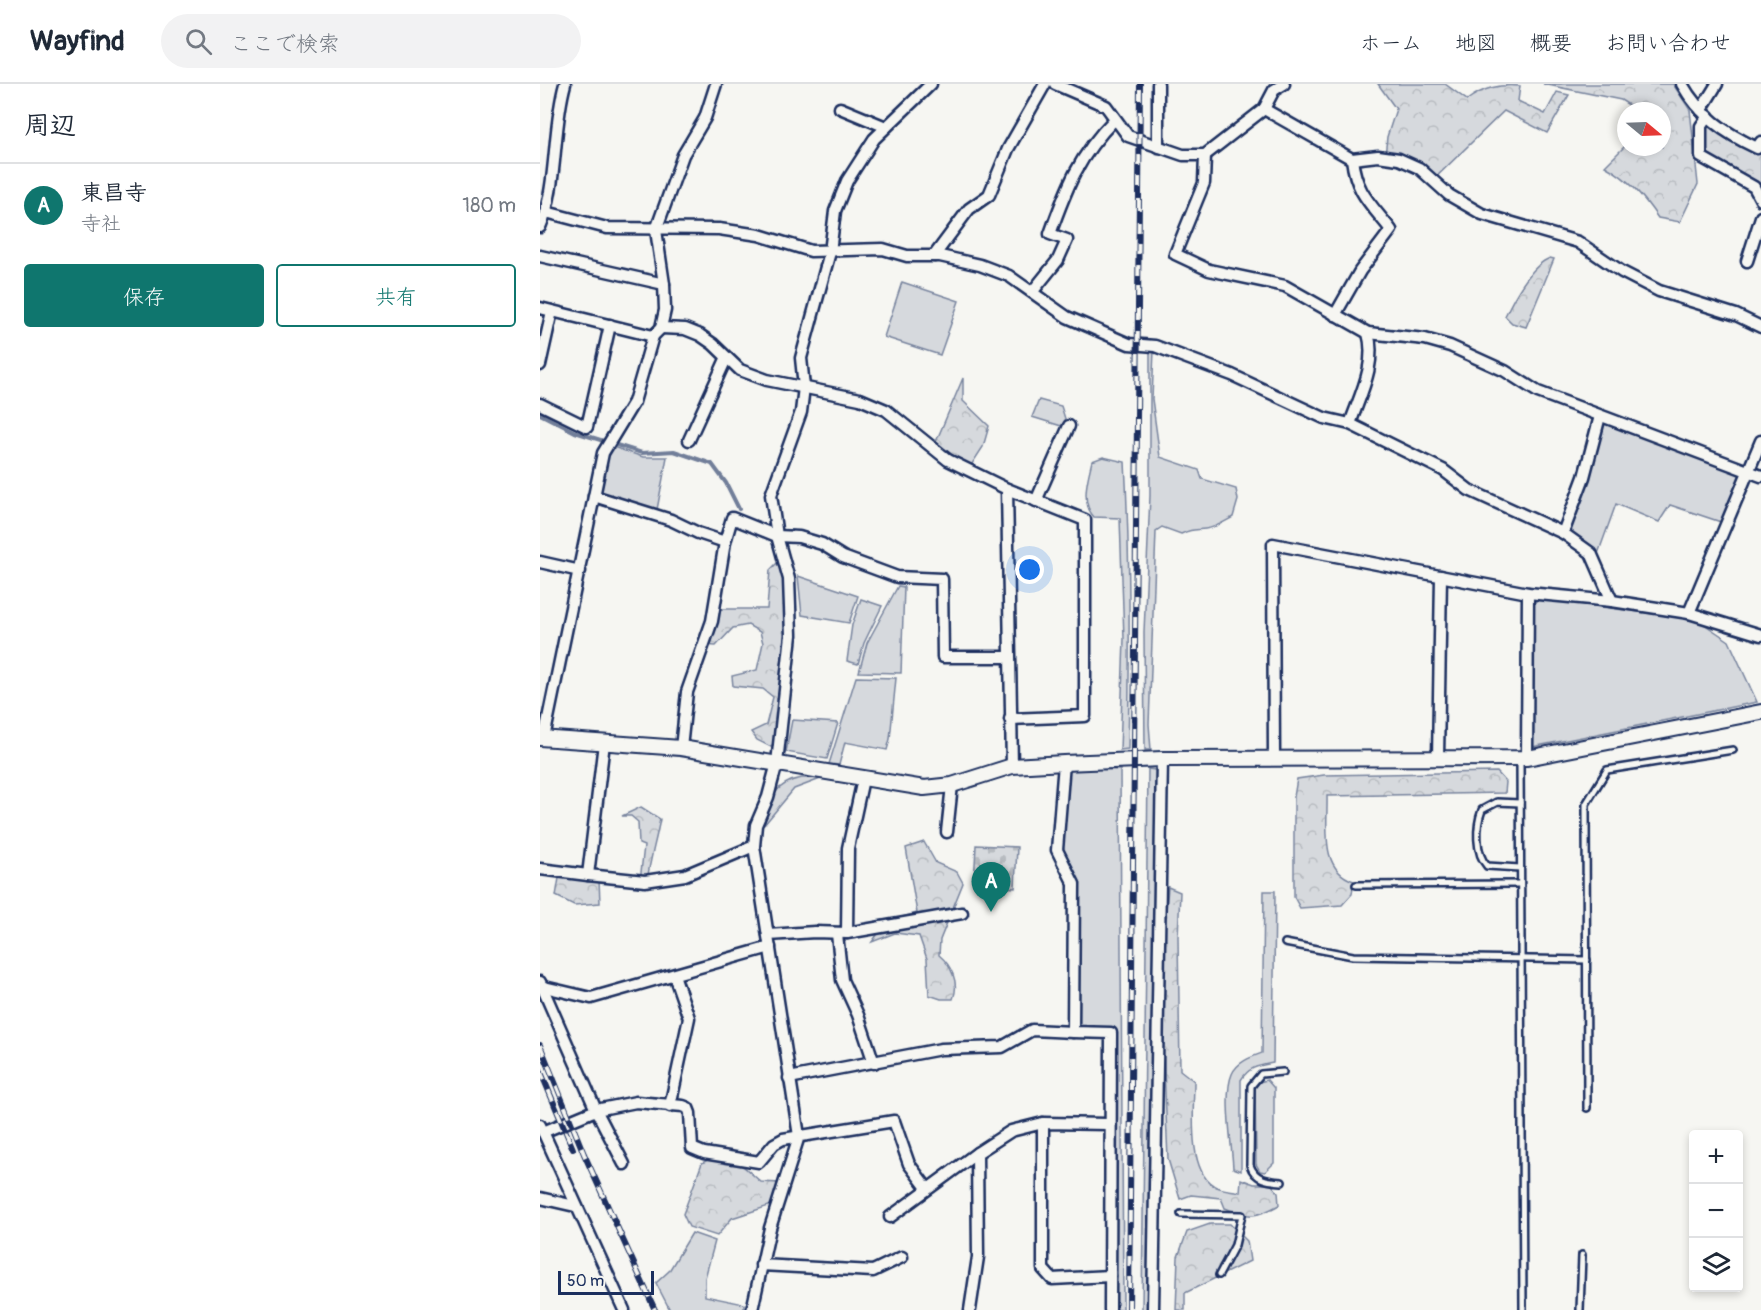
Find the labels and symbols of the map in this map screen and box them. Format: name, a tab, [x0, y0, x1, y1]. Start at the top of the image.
north arrow	[1617, 102, 1671, 156]
your location	[1015, 555, 1044, 584]
pin: A	[972, 862, 1010, 912]
scale bar	[558, 1268, 654, 1296]

